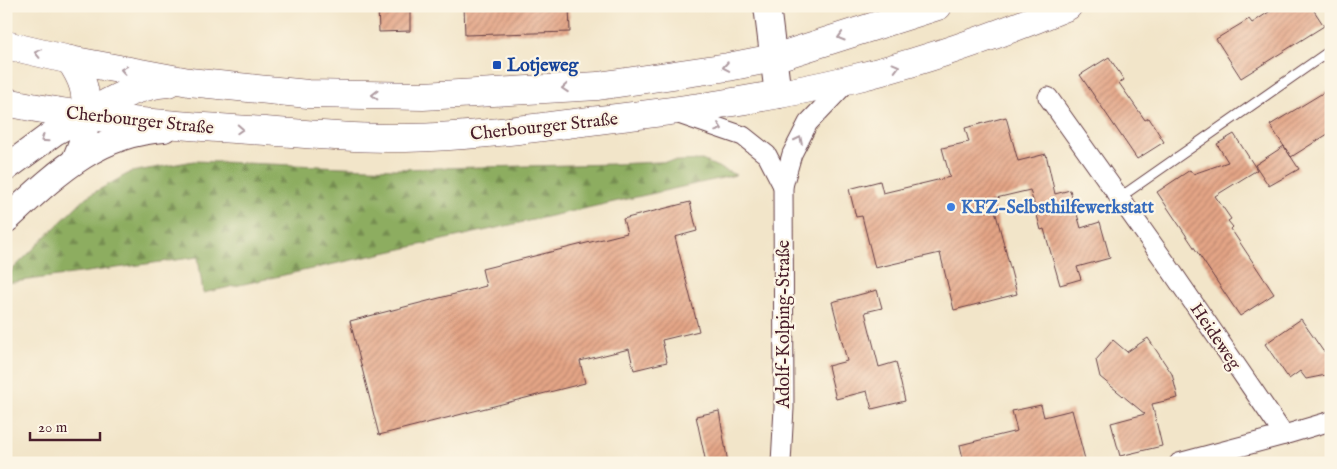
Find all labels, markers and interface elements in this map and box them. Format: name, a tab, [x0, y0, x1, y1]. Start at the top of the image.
one-way arrow	[838, 32, 846, 42]
one-way arrow	[34, 48, 43, 59]
place label: Lotjeweg	[507, 55, 579, 78]
marker: Lotjeweg	[491, 59, 503, 71]
one-way arrow	[721, 62, 730, 72]
one-way arrow	[891, 62, 900, 73]
one-way arrow	[119, 66, 128, 76]
one-way arrow	[560, 82, 568, 93]
one-way arrow	[370, 90, 378, 100]
street label: Cherbourger Straße	[65, 102, 215, 141]
street label: Cherbourger Straße	[469, 108, 619, 147]
one-way arrow	[714, 122, 722, 132]
one-way arrow	[236, 124, 244, 135]
one-way arrow	[41, 133, 50, 142]
one-way arrow	[793, 136, 803, 145]
place label: KFZ-Selbsthilfewerkstatt	[961, 197, 1155, 220]
marker: KFZ-Selbsthilfewerkstatt	[945, 201, 957, 213]
street label: Adolf-Kolping-Straße	[773, 240, 796, 409]
street label: Heideweg	[1184, 299, 1246, 375]
scale bar	[30, 409, 100, 441]
text: 20 m	[38, 418, 68, 437]

